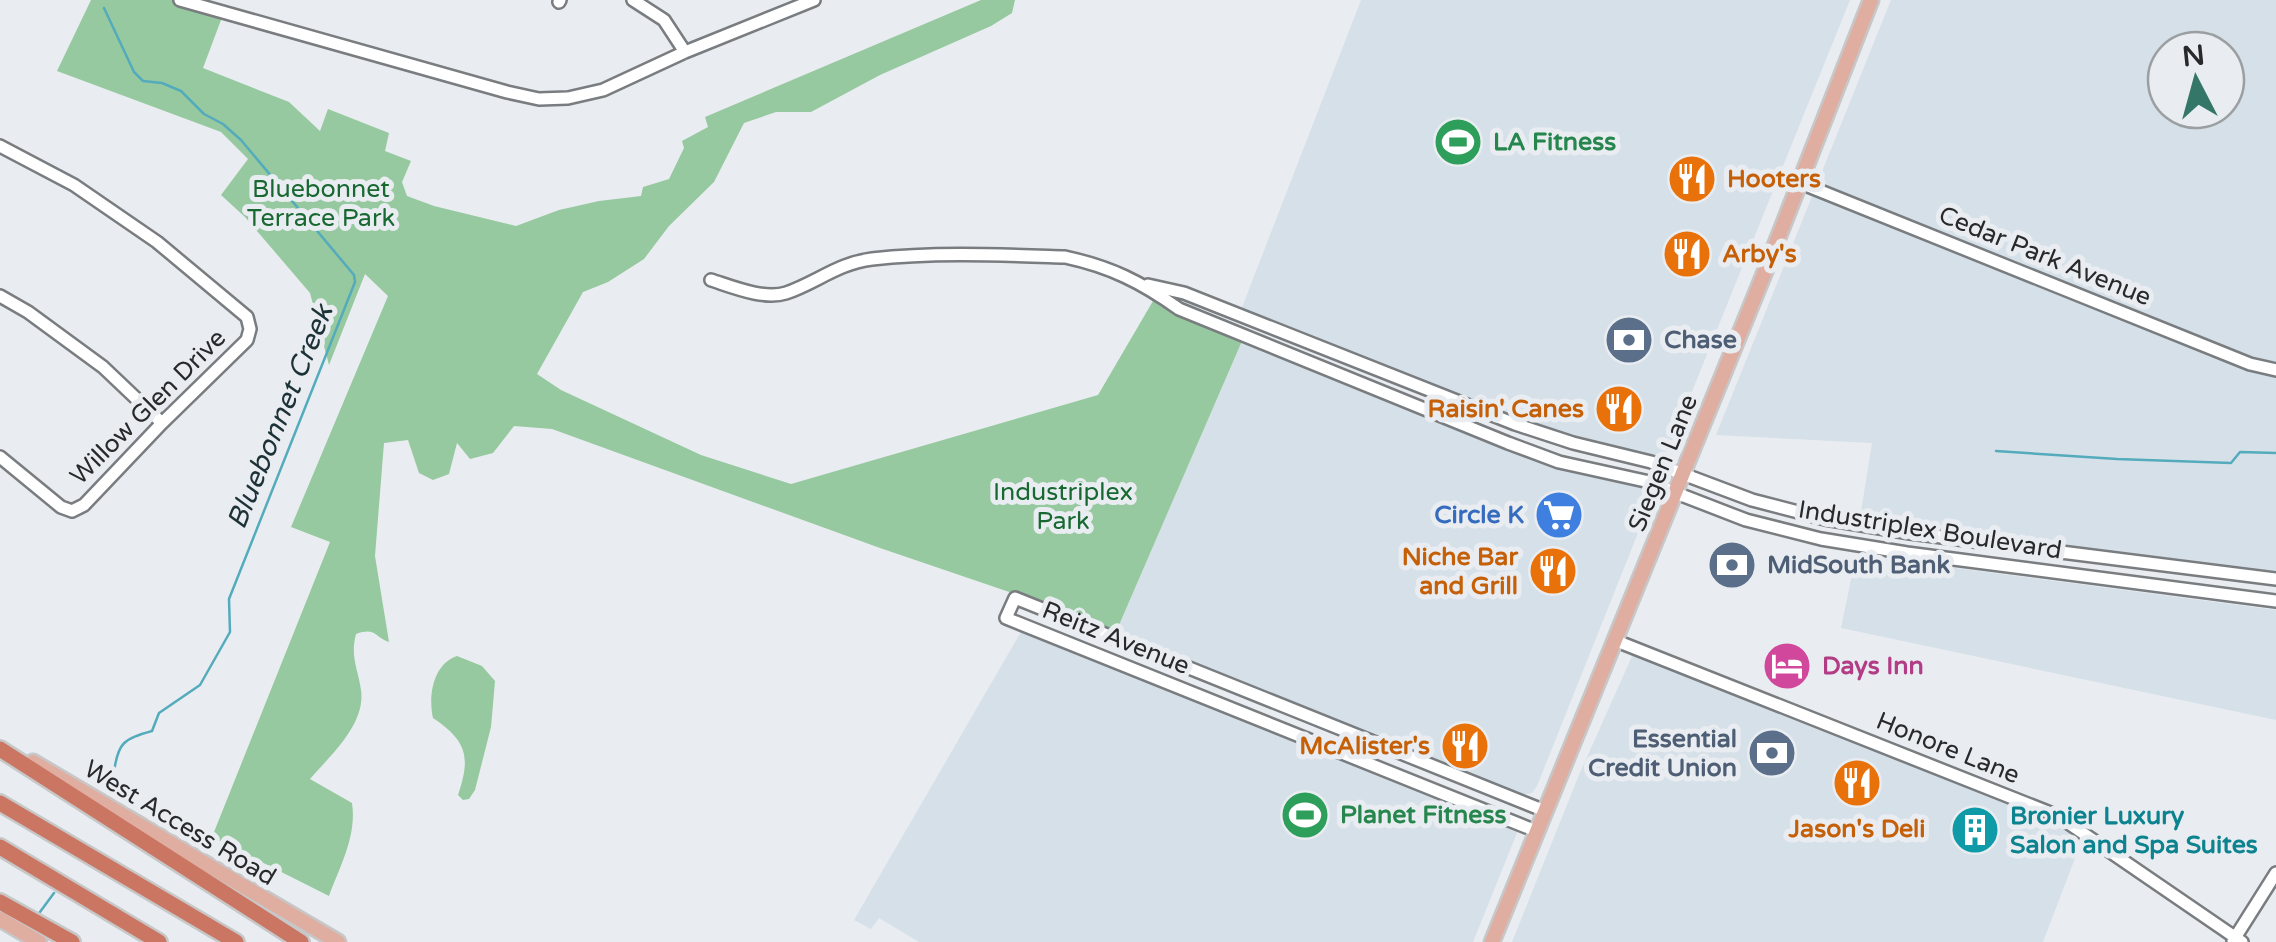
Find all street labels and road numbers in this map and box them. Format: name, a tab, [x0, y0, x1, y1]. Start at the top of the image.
street label: Cedar Park Avenue	[1934, 200, 2156, 312]
street label: Willow Glen Drive	[64, 323, 232, 491]
street label: Siegen Lane	[1622, 390, 1704, 536]
street label: Industriplex Boulevard	[1796, 494, 2064, 566]
street label: Reitz Avenue	[1038, 595, 1194, 681]
street label: Honore Lane	[1872, 706, 2024, 790]
street label: West Access Road	[79, 754, 281, 892]

